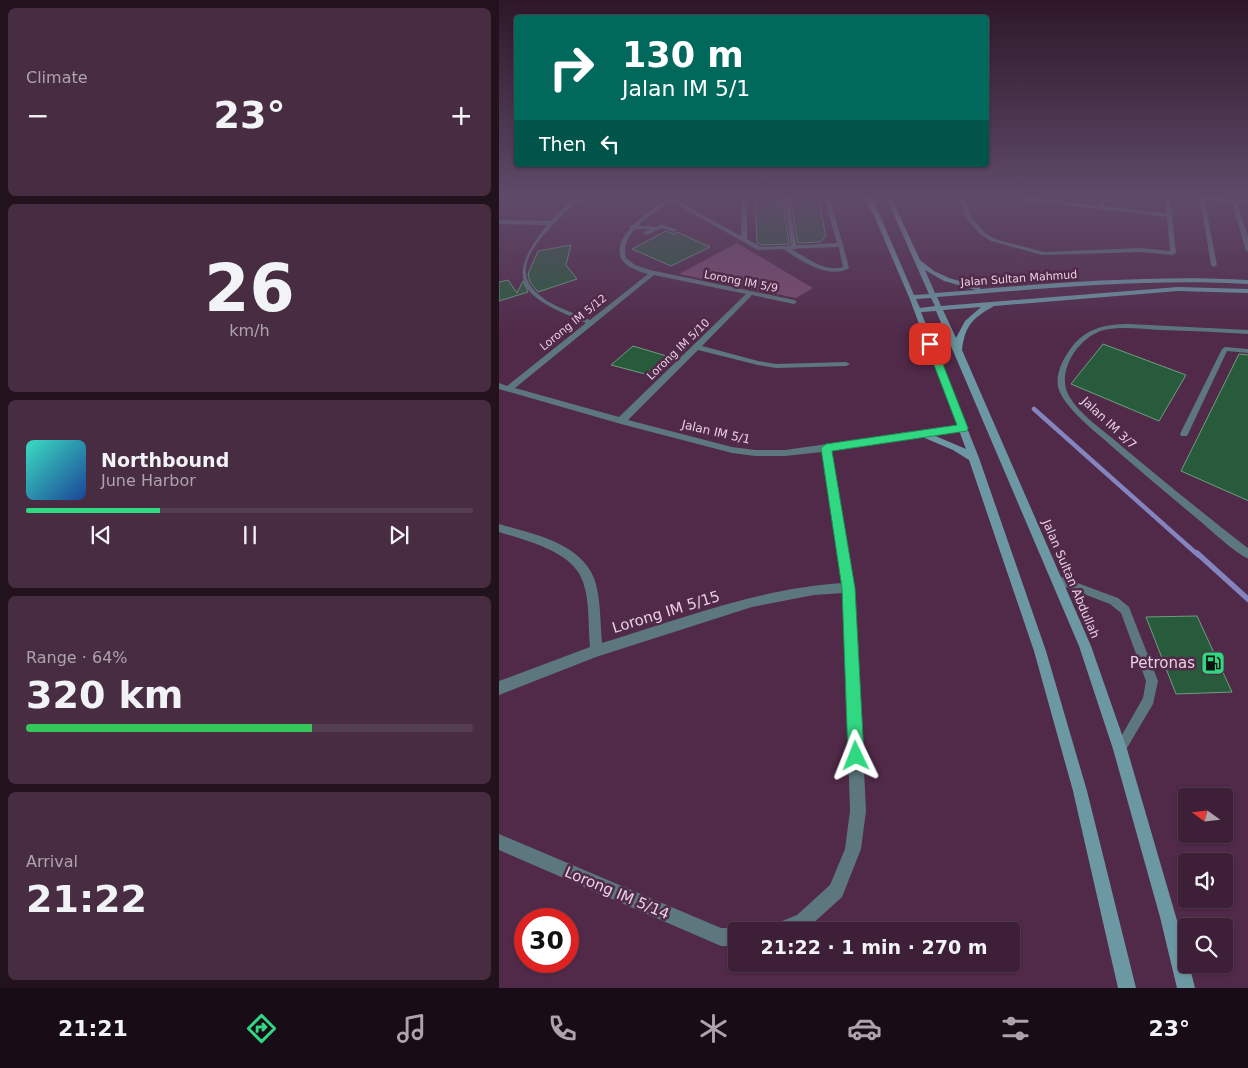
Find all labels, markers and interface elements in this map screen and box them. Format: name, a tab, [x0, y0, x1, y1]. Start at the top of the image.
icon: right	[539, 35, 604, 100]
text: 130 m	[622, 35, 744, 75]
text: Climate	[26, 68, 88, 87]
text: Jalan IM 5/1	[622, 76, 750, 101]
text: 23°	[214, 93, 285, 137]
text: −	[26, 99, 49, 132]
text: +	[450, 99, 473, 132]
icon: left	[596, 130, 624, 158]
text: Then	[539, 133, 586, 155]
text: 26	[204, 251, 295, 326]
street label: Lorong IM 5/9	[703, 268, 779, 295]
street label: Jalan Sultan Mahmud	[959, 268, 1078, 289]
street label: Lorong IM 5/12	[537, 292, 609, 353]
street label: Lorong IM 5/10	[644, 316, 712, 383]
text: km/h	[229, 321, 270, 340]
pin	[909, 323, 951, 365]
icon: arrive	[916, 330, 944, 358]
street label: Jalan IM 3/7	[1078, 393, 1139, 452]
street label: Jalan IM 5/1	[679, 417, 752, 447]
text: Northbound	[101, 449, 229, 471]
text: June Harbor	[101, 471, 196, 490]
street label: Jalan Sultan Abdullah	[1039, 517, 1102, 641]
icon: previous	[87, 521, 115, 549]
icon: pause	[236, 521, 264, 549]
icon: next	[385, 521, 413, 549]
street label: Lorong IM 5/15	[610, 587, 722, 637]
text: Range · 64%	[26, 648, 128, 667]
fuel station icon: Petronas	[1200, 650, 1226, 676]
place label: Petronas	[1130, 654, 1195, 672]
text: 320 km	[26, 673, 183, 717]
position arrow	[829, 729, 881, 781]
north arrow	[1178, 788, 1233, 842]
map controls	[1178, 788, 1233, 973]
text: Arrival	[26, 852, 78, 871]
button: sound	[1178, 853, 1233, 908]
street label: Lorong IM 5/14	[562, 863, 672, 923]
text: 21:22	[26, 877, 147, 921]
speed limit sign: 30	[514, 908, 579, 973]
button: search	[1178, 918, 1233, 973]
text: 21:22 · 1 min · 270 m	[760, 936, 988, 958]
icon: directions	[244, 1011, 279, 1046]
icon: music	[394, 1011, 429, 1046]
icon: phone	[545, 1011, 580, 1046]
icon: climate	[696, 1011, 731, 1046]
icon: car	[847, 1011, 882, 1046]
icon: filters	[998, 1011, 1033, 1046]
text: 21:21	[58, 1016, 128, 1041]
text: 23°	[1148, 1016, 1190, 1041]

